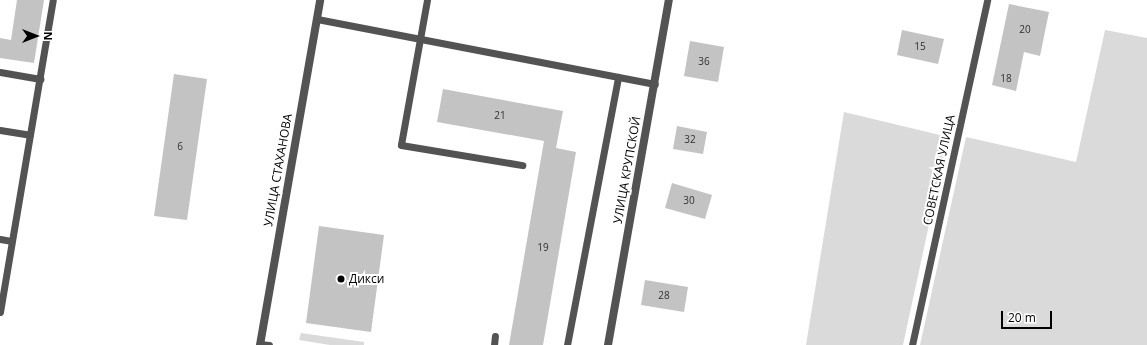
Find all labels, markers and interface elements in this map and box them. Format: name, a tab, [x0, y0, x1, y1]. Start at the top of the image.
north arrow	[16, 16, 56, 56]
house number: 20	[1019, 24, 1031, 36]
text: N	[41, 32, 56, 40]
house number: 15	[914, 41, 926, 53]
house number: 36	[698, 56, 710, 68]
house number: 18	[1000, 73, 1012, 85]
house number: 21	[494, 110, 506, 122]
street label: УЛИЦА СТАХАНОВА	[261, 112, 295, 228]
street label: СОВЕТСКАЯ УЛИЦА	[920, 113, 958, 227]
street label: УЛИЦА КРУПСКОЙ	[610, 115, 644, 225]
house number: 32	[684, 134, 696, 146]
house number: 6	[177, 141, 183, 153]
house number: 30	[683, 195, 695, 207]
house number: 19	[537, 242, 549, 254]
place label: Дикси	[349, 272, 384, 286]
marker: Дикси	[336, 274, 346, 284]
house number: 28	[658, 290, 670, 302]
scale bar	[1003, 303, 1054, 329]
text: 20 m	[1008, 309, 1036, 326]

